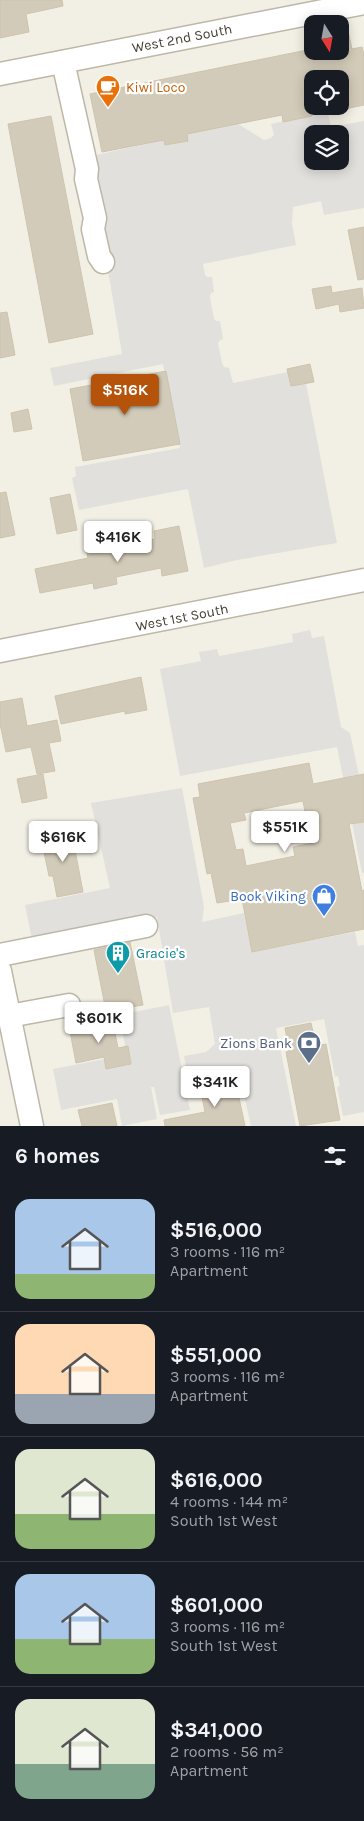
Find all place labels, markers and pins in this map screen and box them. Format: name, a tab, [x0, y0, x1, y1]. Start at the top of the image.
cafe icon: Kiwi Loco	[95, 74, 121, 108]
place label: Kiwi Loco	[126, 79, 185, 96]
pin: $516K	[90, 374, 160, 416]
pin: $416K	[83, 520, 153, 563]
pin: $551K	[250, 810, 320, 853]
pin: $616K	[28, 820, 98, 863]
shop icon: Book Viking	[311, 883, 337, 917]
place label: Book Viking	[230, 888, 306, 905]
building icon: Gracie's	[105, 940, 131, 974]
place label: Gracie's	[136, 945, 186, 962]
pin: $601K	[64, 1002, 134, 1044]
bank icon: Zions Bank	[296, 1030, 322, 1064]
place label: Zions Bank	[220, 1035, 292, 1052]
pin: $341K	[180, 1066, 250, 1108]

